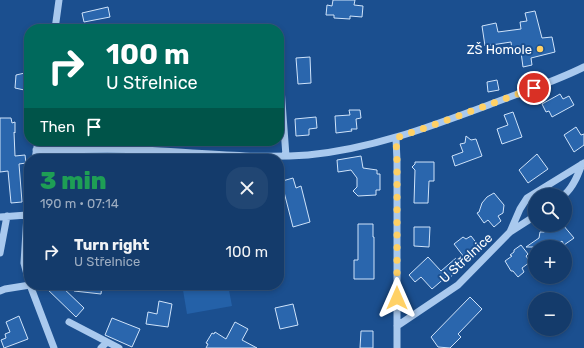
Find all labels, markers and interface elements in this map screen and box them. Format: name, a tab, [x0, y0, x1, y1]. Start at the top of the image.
text: 100 m	[106, 38, 190, 71]
icon: right	[40, 40, 92, 92]
place label: ZŠ Homole	[467, 42, 532, 57]
marker: ZŠ Homole	[535, 44, 545, 54]
pin	[517, 71, 551, 105]
text: U Střelnice	[106, 72, 198, 94]
icon: arrive	[523, 77, 545, 99]
icon: arrive	[83, 116, 105, 138]
text: Then	[40, 118, 75, 136]
text: 3 min	[40, 167, 107, 195]
button: close	[226, 167, 268, 209]
map controls	[528, 188, 572, 336]
button: search	[528, 188, 572, 232]
text: 190 m · 07:14	[40, 196, 119, 211]
street label: U Střelnice	[437, 230, 495, 286]
text: Turn right	[74, 236, 149, 254]
button: +	[528, 240, 572, 284]
icon: right	[40, 241, 62, 263]
text: 100 m	[226, 243, 268, 261]
text: U Střelnice	[74, 254, 140, 269]
position arrow	[376, 277, 418, 319]
button: −	[528, 292, 572, 336]

